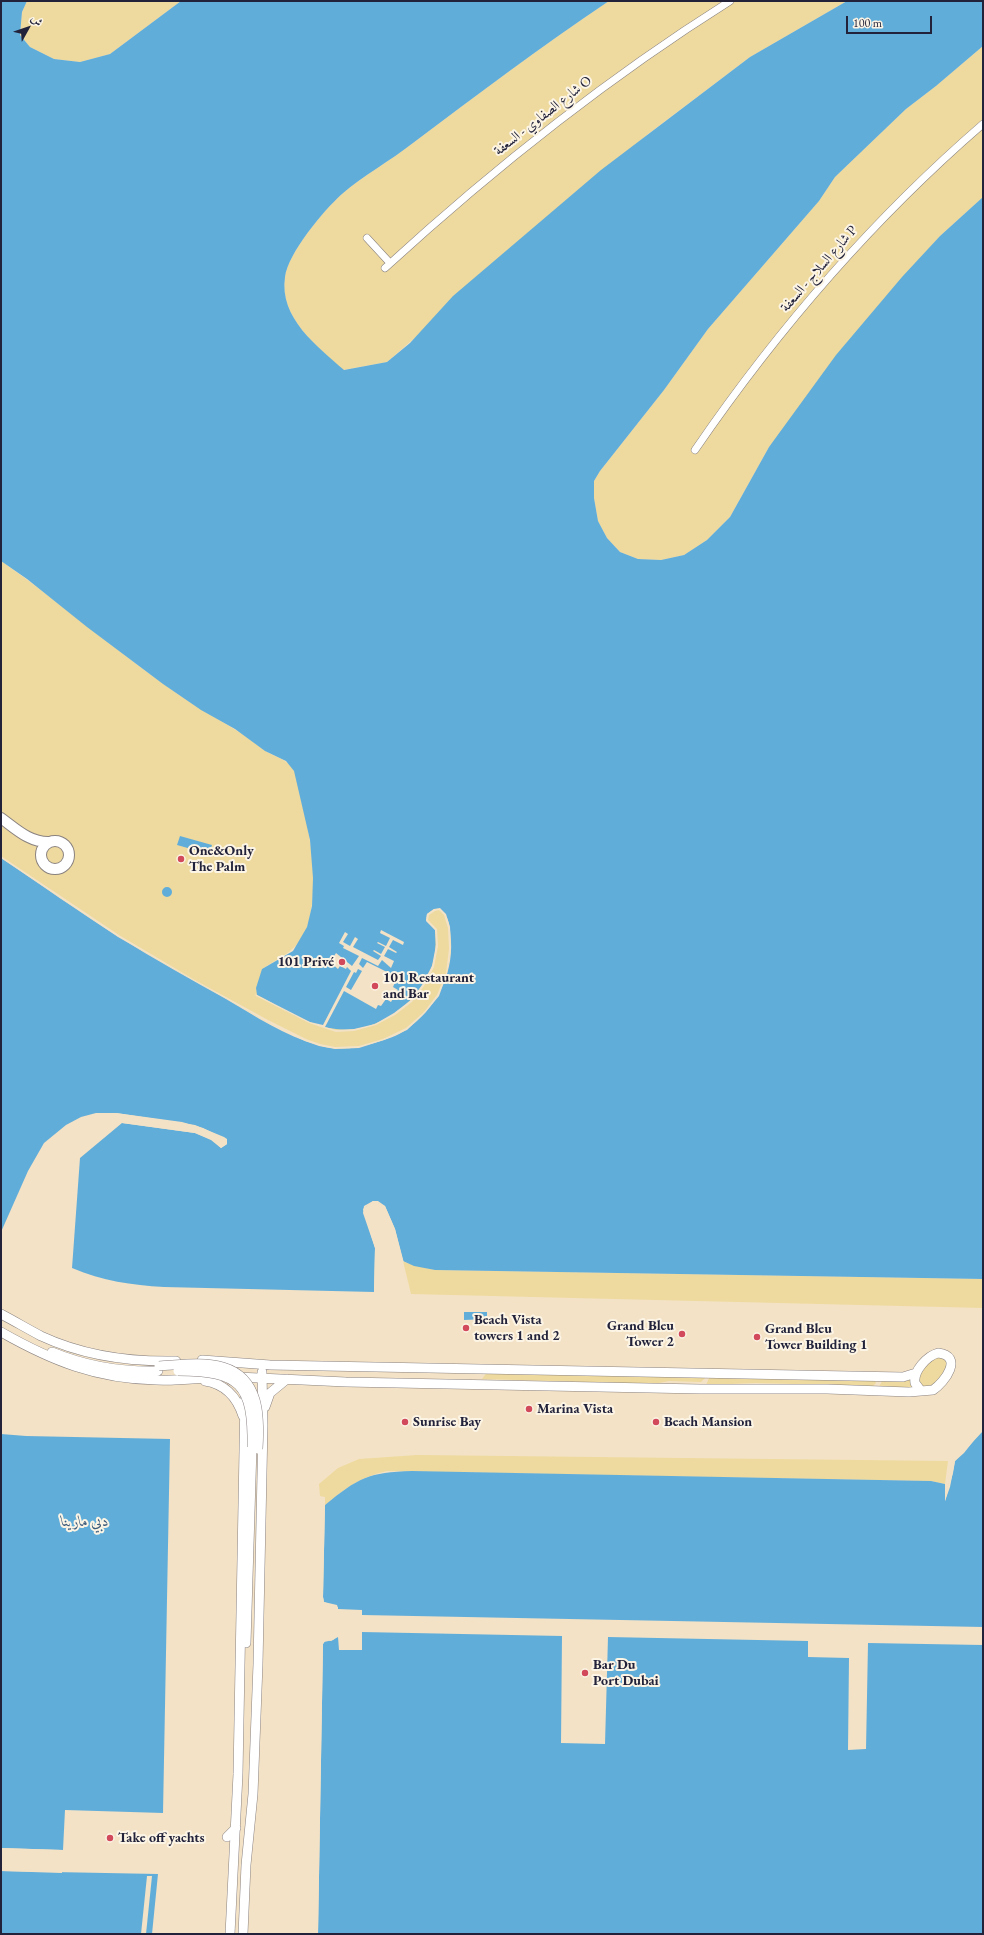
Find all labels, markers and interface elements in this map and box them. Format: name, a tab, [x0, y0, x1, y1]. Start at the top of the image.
north arrow	[8, 8, 48, 48]
scale bar	[848, 8, 934, 34]
text: ش	[28, 12, 46, 29]
text: 100 m	[853, 15, 882, 31]
street label: شارع الصفاوي - السعفة O	[491, 73, 595, 159]
street label: شارع السلاج - السعفة P	[777, 223, 861, 315]
place label: One&Only The Palm	[189, 843, 254, 876]
marker: One&Only The Palm	[176, 854, 186, 864]
place label: 101 Privé	[278, 954, 334, 970]
marker: 101 Privé	[337, 957, 347, 967]
place label: 101 Restaurant and Bar	[383, 970, 474, 1002]
marker: 101 Restaurant and Bar	[370, 981, 380, 991]
place label: Beach Vista towers 1 and 2	[474, 1312, 560, 1344]
place label: Grand Bleu Tower 2	[607, 1318, 674, 1350]
place label: Grand Bleu Tower Building 1	[765, 1321, 867, 1354]
marker: Beach Vista towers 1 and 2	[461, 1323, 471, 1333]
marker: Grand Bleu Tower 2	[677, 1329, 687, 1339]
marker: Grand Bleu Tower Building 1	[752, 1332, 762, 1342]
place label: Marina Vista	[537, 1401, 613, 1417]
marker: Marina Vista	[524, 1404, 534, 1414]
place label: Sunrise Bay	[413, 1414, 481, 1430]
place label: Beach Mansion	[664, 1414, 752, 1430]
marker: Sunrise Bay	[400, 1417, 410, 1427]
marker: Beach Mansion	[651, 1417, 661, 1427]
water label: دبي مارينا	[61, 1513, 109, 1531]
place label: Bar Du Port Dubai	[593, 1657, 659, 1690]
marker: Bar Du Port Dubai	[580, 1668, 590, 1678]
place label: Take off yachts	[118, 1830, 205, 1846]
marker: Take off yachts	[105, 1833, 115, 1843]

